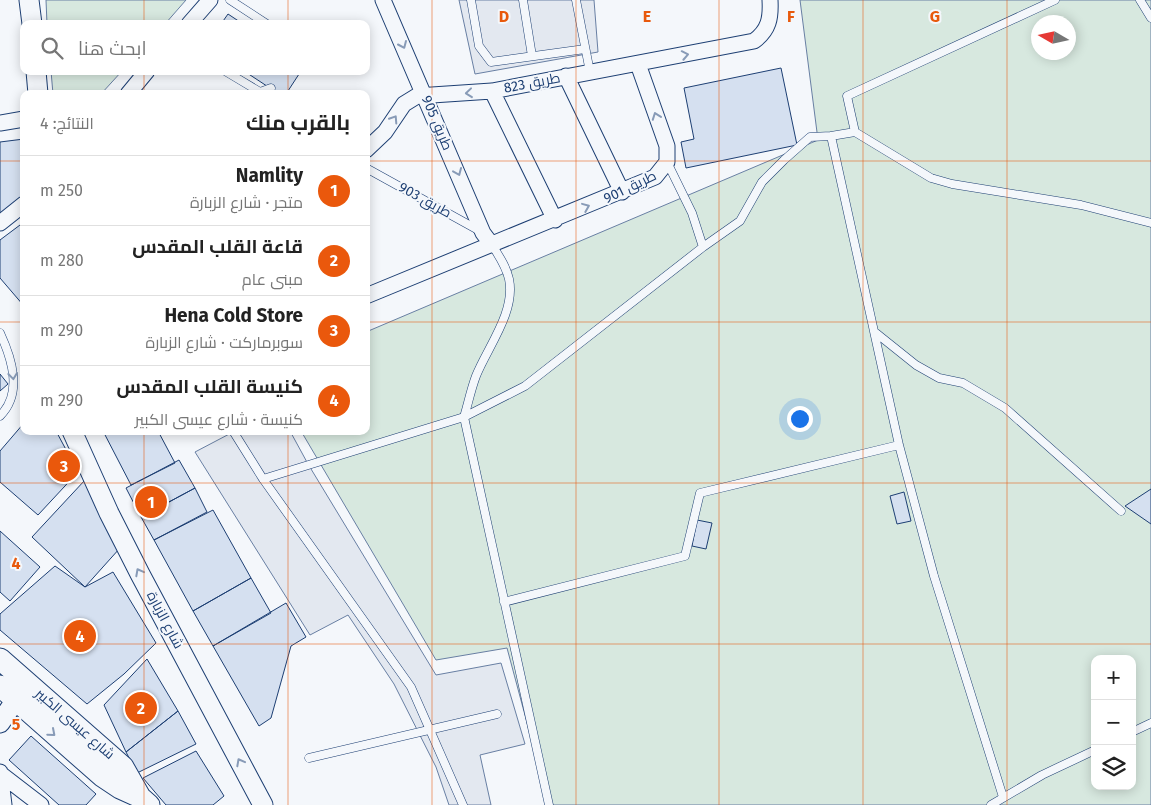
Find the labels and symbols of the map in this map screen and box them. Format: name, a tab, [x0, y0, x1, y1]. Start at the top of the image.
text: D	[499, 7, 509, 26]
text: E	[643, 7, 651, 26]
text: F	[787, 7, 795, 26]
text: G	[930, 7, 940, 26]
north arrow	[1031, 15, 1076, 60]
one-way arrow	[396, 40, 407, 49]
one-way arrow	[681, 50, 690, 60]
street label: طريق 823	[502, 69, 562, 97]
one-way arrow	[465, 87, 473, 98]
street label: طريق 905	[418, 93, 456, 153]
one-way arrow	[652, 112, 662, 120]
one-way arrow	[387, 115, 397, 124]
one-way arrow	[451, 167, 462, 176]
street label: طريق 901	[601, 167, 659, 207]
street label: طريق 903	[396, 179, 454, 221]
one-way arrow	[581, 203, 590, 213]
one-way arrow	[7, 372, 18, 380]
your location	[787, 406, 813, 432]
pin: 3	[48, 447, 80, 485]
pin: 1	[135, 483, 167, 521]
text: 4	[11, 554, 21, 573]
one-way arrow	[135, 568, 145, 577]
street label: شارع الزبارة	[143, 588, 187, 652]
pin: 4	[64, 617, 96, 655]
street label: شارع عيسى الكبير	[31, 684, 118, 763]
pin: 2	[125, 689, 157, 727]
text: 5	[12, 715, 21, 734]
one-way arrow	[46, 727, 55, 735]
one-way arrow	[236, 758, 246, 767]

